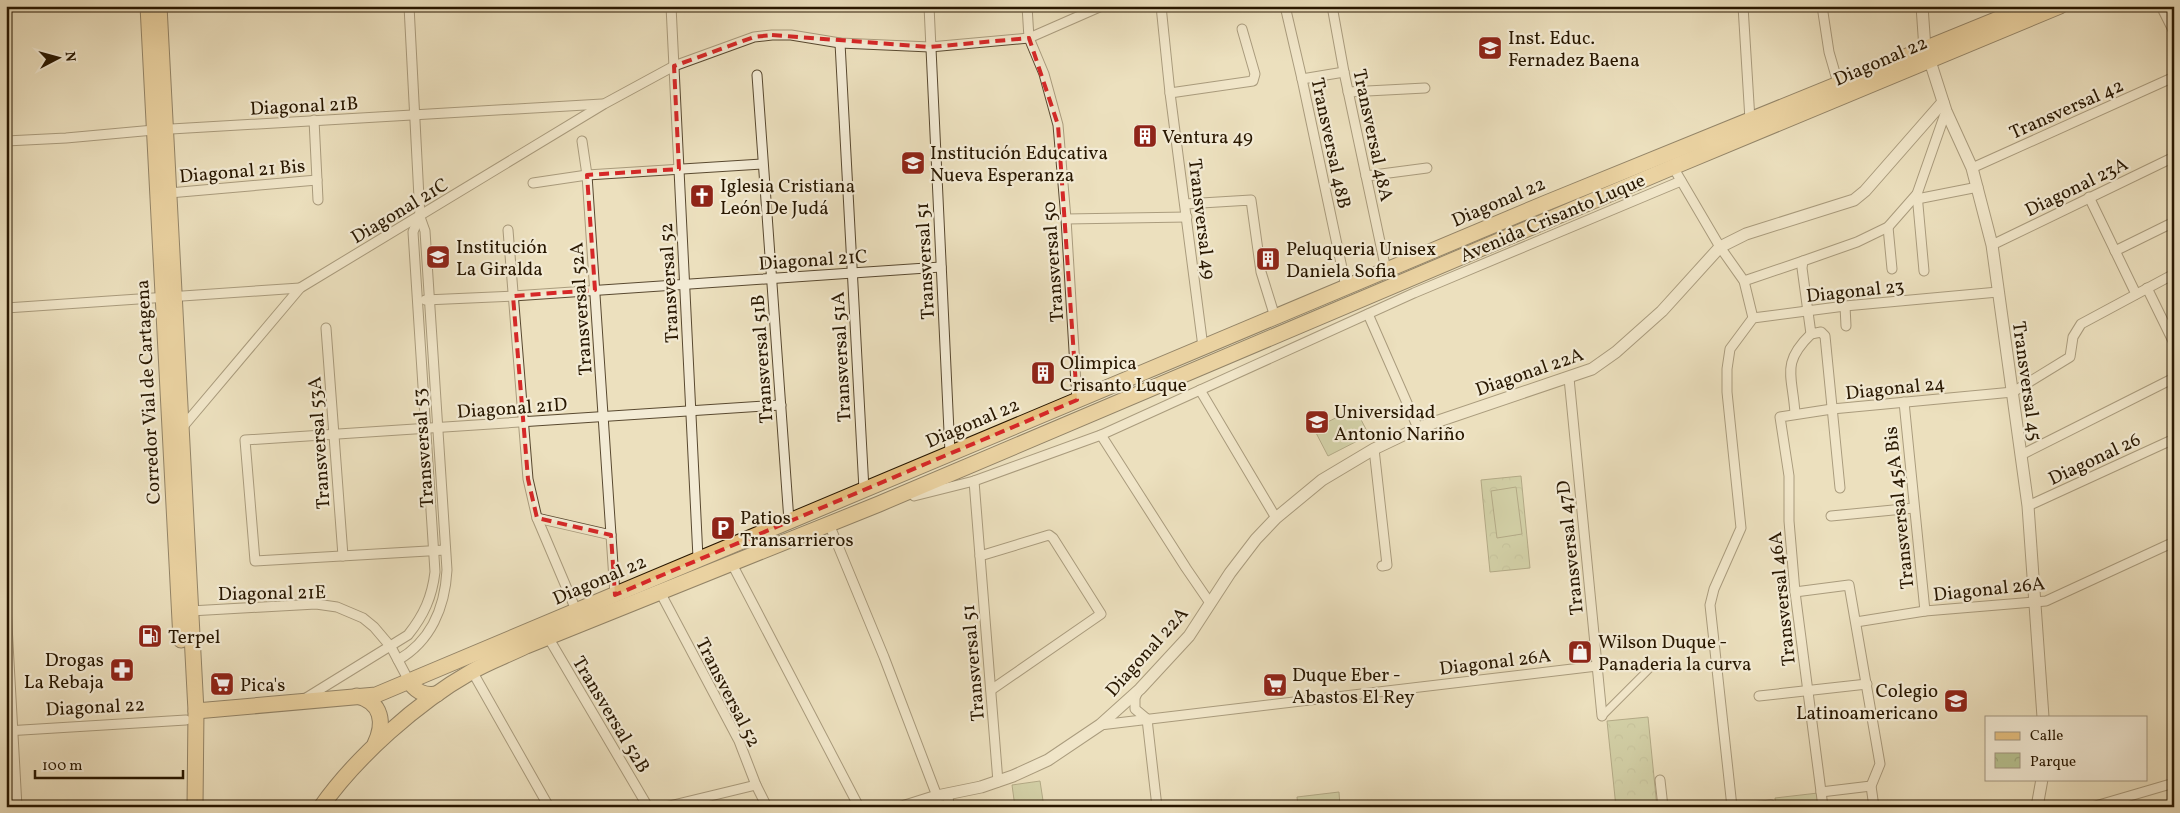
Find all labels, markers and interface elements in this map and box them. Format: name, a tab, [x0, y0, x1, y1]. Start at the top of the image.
place label: Inst. Educ. Fernadez Baena	[1508, 26, 1640, 74]
street label: Diagonal 22	[1830, 30, 1932, 93]
north arrow	[32, 32, 82, 82]
school or university icon: Inst. Educ. Fernadez Baena	[1477, 35, 1503, 61]
text: N	[59, 51, 79, 63]
street label: Transversal 48A	[1345, 67, 1399, 204]
street label: Transversal 42	[2006, 73, 2128, 147]
street label: Transversal 48B	[1303, 76, 1357, 211]
street label: Diagonal 21B	[249, 91, 359, 123]
building icon: Ventura 49	[1132, 123, 1158, 149]
place label: Ventura 49	[1162, 125, 1253, 151]
place label: Institución Educativa Nueva Esperanza	[930, 141, 1108, 189]
school or university icon: Institución Educativa Nueva Esperanza	[900, 150, 926, 176]
street label: Diagonal 23A	[2021, 152, 2133, 224]
street label: Diagonal 21 Bis	[178, 154, 306, 190]
street label: Transversal 49	[1181, 157, 1221, 281]
street label: Avenida Crisanto Luque	[1456, 168, 1649, 270]
street label: Diagonal 22	[1448, 171, 1550, 234]
street label: Diagonal 21C	[347, 172, 454, 251]
place label: Iglesia Cristiana León De Judá	[720, 174, 855, 222]
church icon: Iglesia Cristiana León De Judá	[689, 183, 715, 209]
street label: Transversal 50	[1037, 201, 1071, 323]
street label: Transversal 51	[910, 202, 942, 320]
street label: Transversal 52	[654, 222, 686, 344]
place label: Institución La Giralda	[456, 235, 548, 283]
place label: Peluqueria Unisex Daniela Sofia	[1286, 237, 1436, 285]
street label: Transversal 52A	[564, 241, 600, 376]
school or university icon: Institución La Giralda	[425, 244, 451, 270]
street label: Diagonal 21C	[758, 244, 868, 278]
building icon: Peluqueria Unisex Daniela Sofia	[1255, 246, 1281, 272]
street label: Diagonal 23	[1805, 274, 1906, 310]
street label: Corredor Vial de Cartagena	[130, 279, 168, 505]
street label: Transversal 51A	[826, 291, 858, 423]
street label: Transversal 51B	[746, 294, 780, 424]
street label: Transversal 45	[2005, 320, 2047, 443]
street label: Diagonal 22A	[1472, 342, 1587, 404]
place label: Olimpica Crisanto Luque	[1060, 351, 1187, 399]
building icon: Olimpica Crisanto Luque	[1030, 360, 1056, 386]
street label: Diagonal 24	[1844, 371, 1946, 407]
street label: Transversal 53A	[302, 376, 338, 510]
street label: Transversal 53	[407, 387, 441, 508]
street label: Diagonal 21D	[456, 392, 568, 426]
street label: Diagonal 22	[922, 392, 1024, 455]
place label: Universidad Antonio Nariño	[1334, 400, 1465, 448]
school or university icon: Universidad Antonio Nariño	[1304, 409, 1330, 435]
street label: Transversal 45A Bis	[1879, 425, 1921, 590]
street label: Diagonal 26	[2044, 427, 2145, 493]
street label: Transversal 47D	[1551, 479, 1591, 616]
place label: Patios Transarrieros	[740, 506, 854, 554]
parking icon: Patios Transarrieros	[710, 515, 736, 541]
street label: Transversal 46A	[1763, 530, 1803, 667]
street label: Diagonal 22	[549, 549, 651, 612]
street label: Diagonal 26A	[1932, 571, 2046, 609]
street label: Diagonal 21E	[218, 580, 326, 608]
street label: Diagonal 22A	[1100, 602, 1195, 703]
street label: Transversal 51	[956, 603, 992, 722]
fuel station icon: Terpel	[137, 623, 163, 649]
place label: Terpel	[168, 625, 221, 651]
place label: Wilson Duque - Panaderia la curva	[1598, 630, 1752, 678]
street label: Transversal 52	[688, 633, 766, 752]
shop icon: Wilson Duque - Panaderia la curva	[1567, 639, 1593, 665]
street label: Diagonal 26A	[1438, 643, 1553, 683]
place label: Drogas La Rebaja	[24, 648, 104, 696]
street label: Transversal 52B	[565, 652, 655, 778]
pharmacy icon: Drogas La Rebaja	[109, 657, 135, 683]
place label: Duque Eber - Abastos El Rey	[1292, 663, 1415, 711]
supermarket icon: Pica's	[209, 671, 235, 697]
supermarket icon: Duque Eber - Abastos El Rey	[1262, 672, 1288, 698]
place label: Pica's	[240, 673, 285, 699]
place label: Colegio Latinoamericano	[1796, 679, 1938, 727]
school or university icon: Colegio Latinoamericano	[1943, 688, 1969, 714]
street label: Diagonal 22	[45, 692, 145, 724]
legend	[1985, 716, 2148, 780]
text: Calle	[2030, 726, 2063, 747]
scale bar	[35, 748, 182, 780]
text: Parque	[2030, 752, 2076, 773]
text: 100 m	[42, 756, 82, 777]

